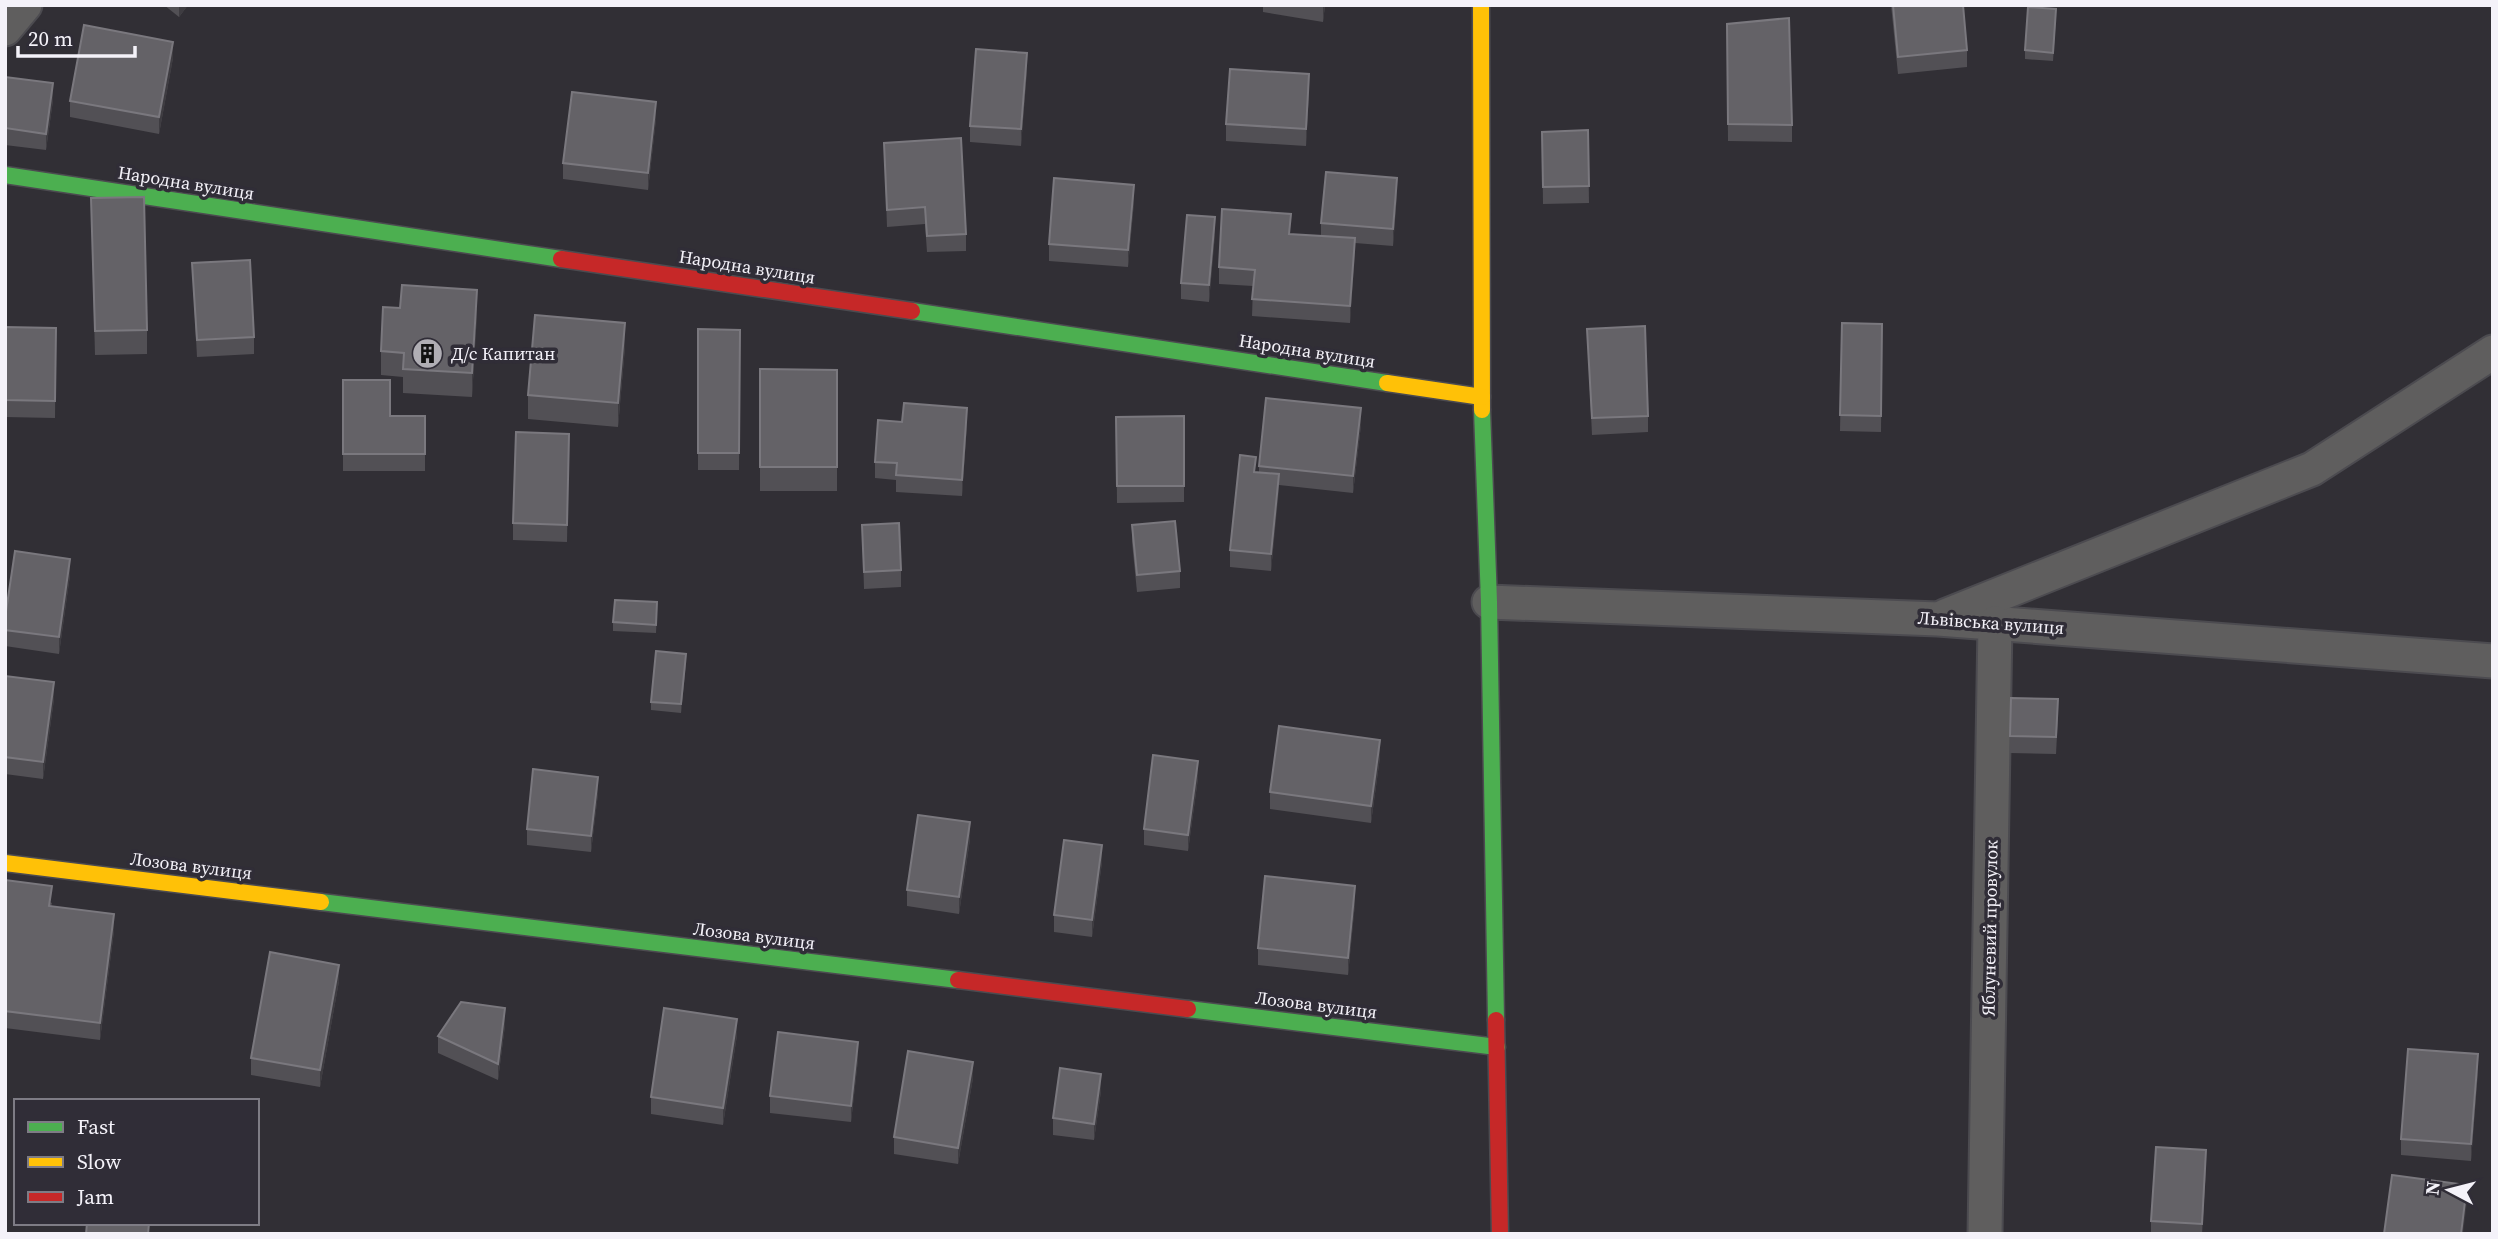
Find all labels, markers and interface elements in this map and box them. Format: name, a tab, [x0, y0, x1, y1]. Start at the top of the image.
scale bar	[18, 14, 135, 58]
text: 20 m	[28, 24, 73, 53]
street label: Народна вулиця	[116, 159, 256, 206]
street label: Народна вулиця	[677, 243, 817, 290]
street label: Народна вулиця	[1237, 327, 1377, 374]
building icon: Д/с Капитан	[411, 337, 445, 371]
place label: Д/с Капитан	[451, 341, 555, 366]
street label: Львівська вулиця	[1917, 605, 2065, 640]
street label: Яблуневий провулок	[1975, 840, 2004, 1016]
street label: Лозова вулиця	[129, 846, 253, 885]
street label: Лозова вулиця	[692, 916, 816, 955]
street label: Лозова вулиця	[1254, 985, 1378, 1024]
legend	[14, 1099, 259, 1225]
text: Fast	[77, 1112, 115, 1141]
text: Slow	[77, 1147, 121, 1176]
north arrow	[2414, 1155, 2484, 1225]
text: N	[2418, 1179, 2446, 1196]
text: Jam	[76, 1182, 114, 1211]

